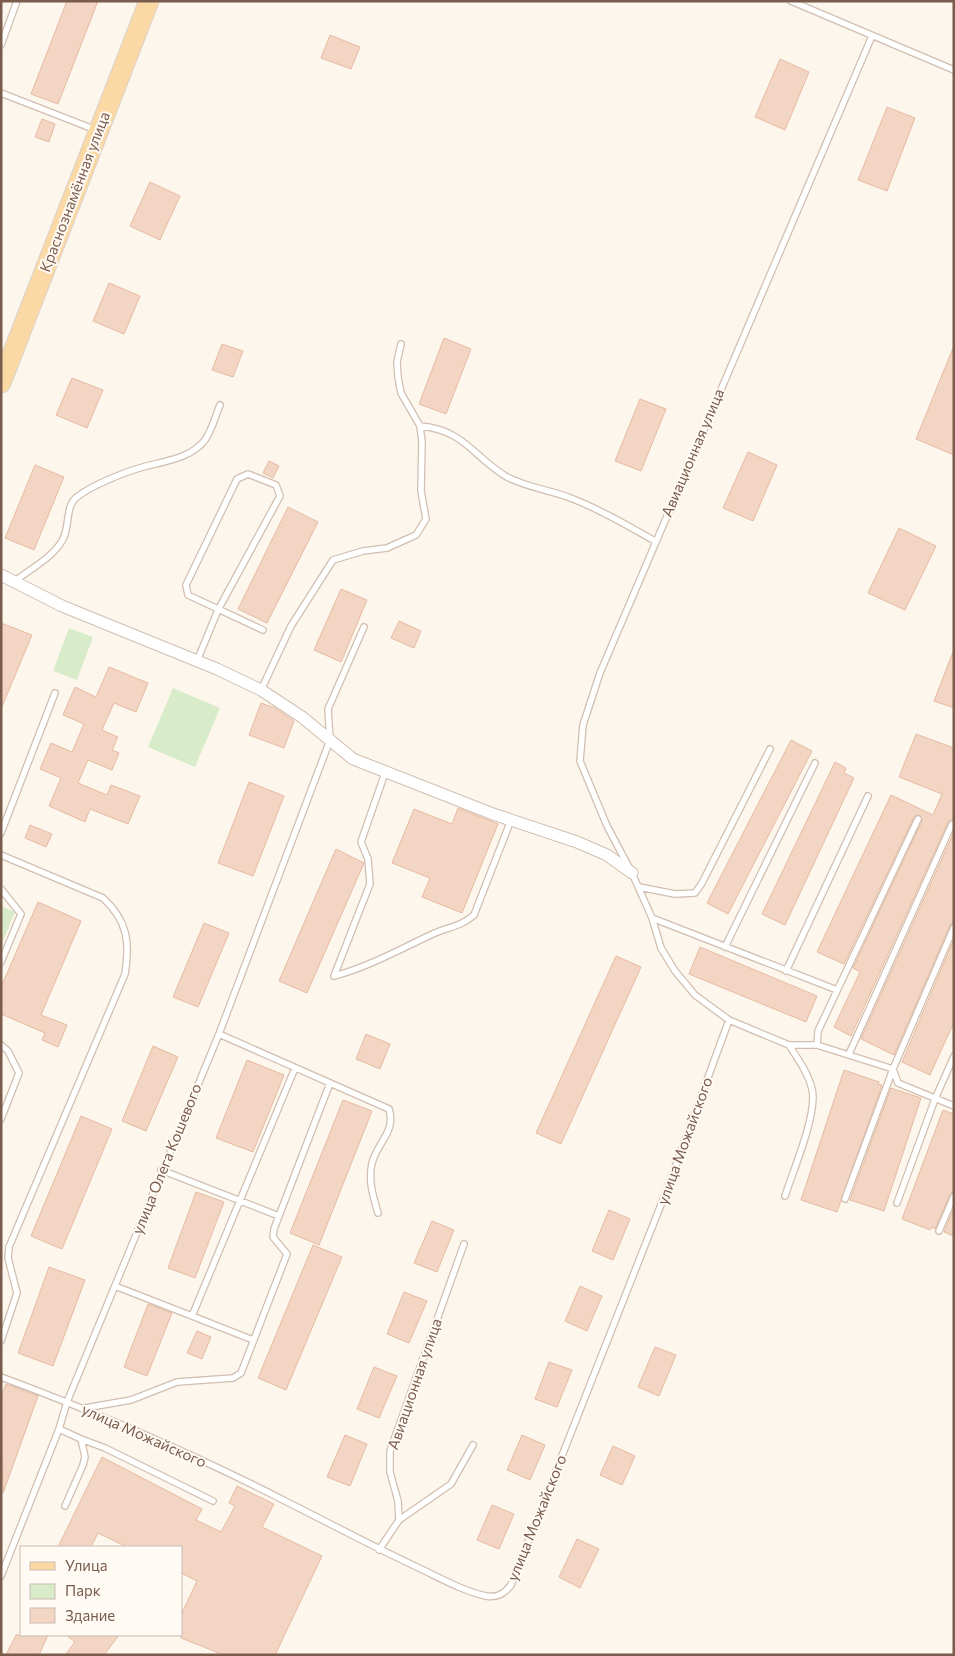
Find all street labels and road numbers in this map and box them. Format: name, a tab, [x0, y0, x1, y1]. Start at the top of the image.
street label: Краснознамённая улица	[35, 109, 113, 274]
street label: Авиационная улица	[657, 386, 727, 519]
street label: улица Можайского	[653, 1074, 716, 1207]
street label: улица Олега Кошевого	[128, 1081, 205, 1237]
street label: Авиационная улица	[383, 1316, 445, 1452]
street label: улица Можайского	[79, 1399, 210, 1471]
street label: улица Можайского	[503, 1452, 570, 1583]

